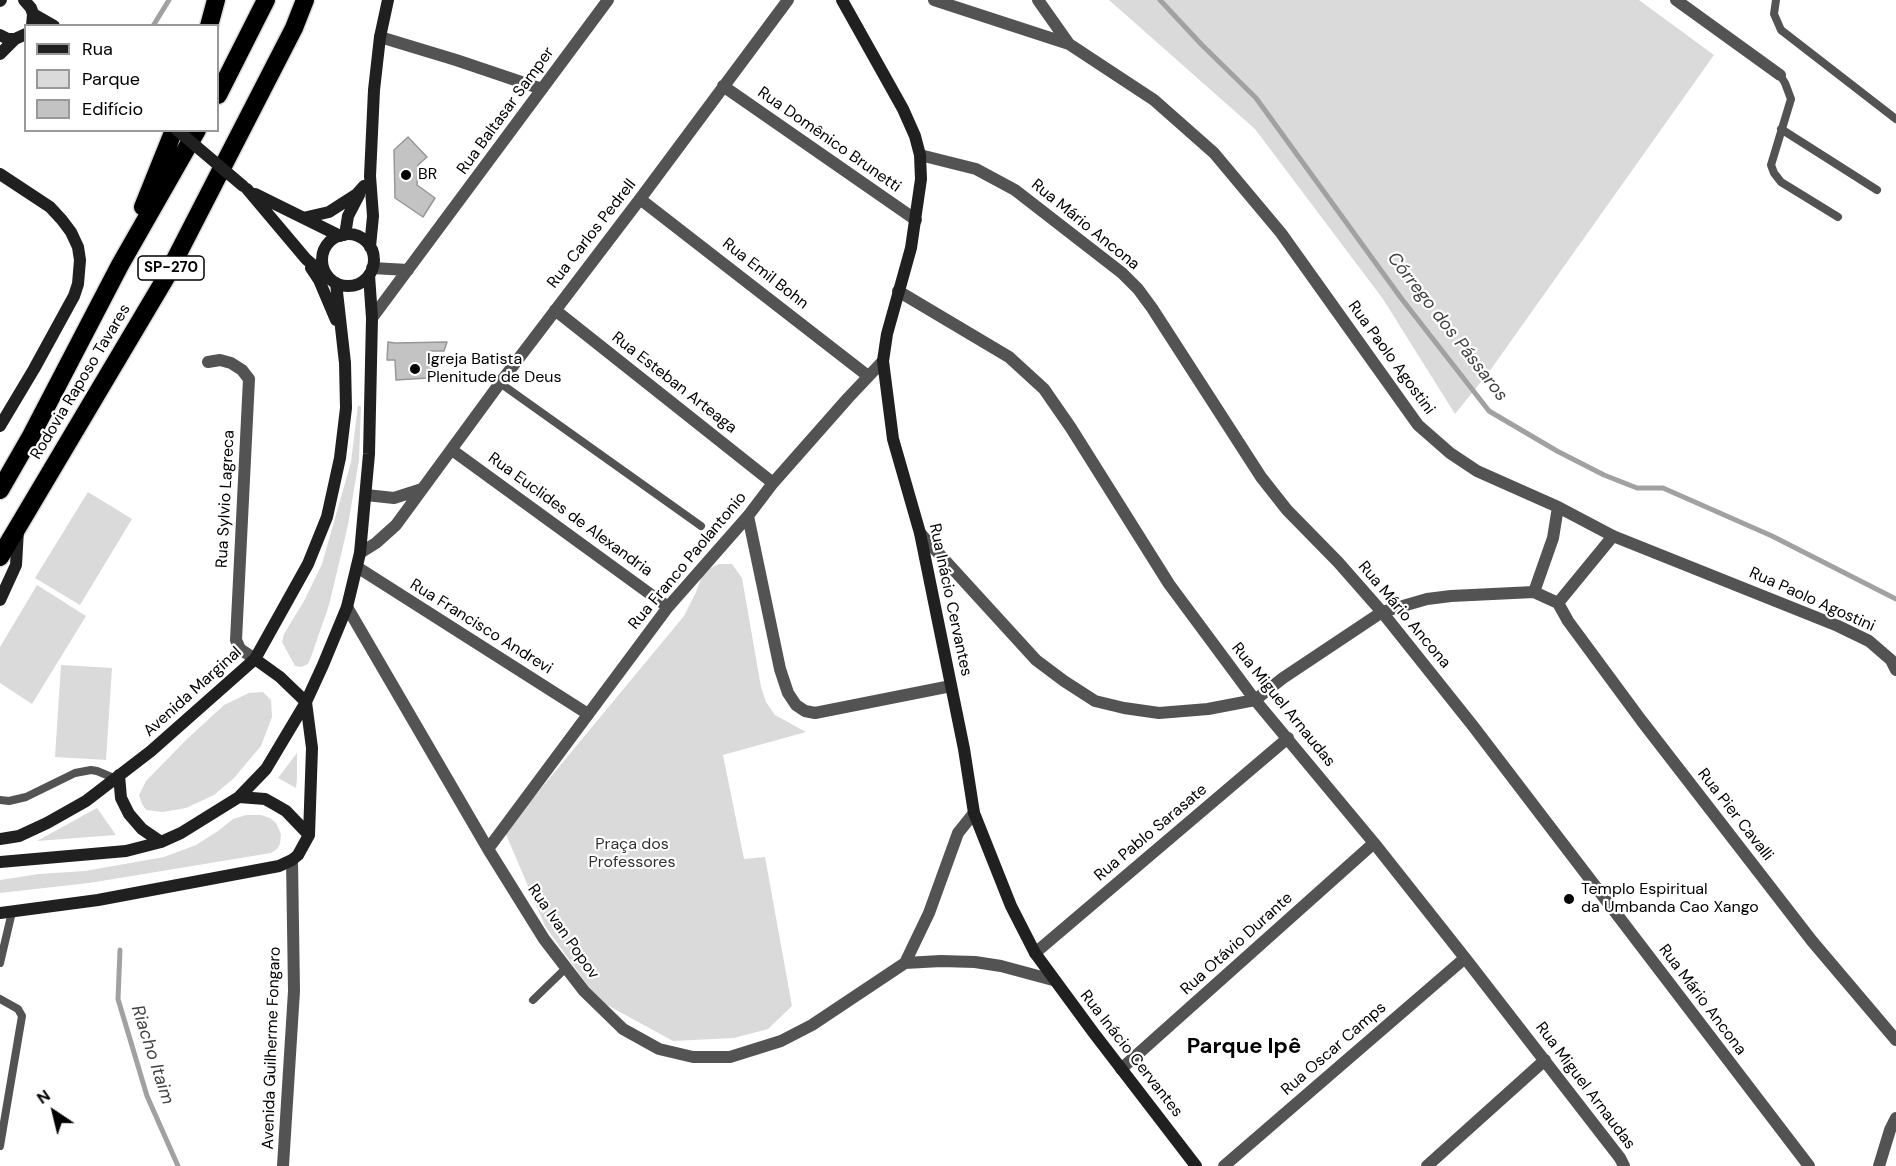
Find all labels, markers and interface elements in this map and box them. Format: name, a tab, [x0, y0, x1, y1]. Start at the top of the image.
legend	[24, 24, 219, 132]
text: Rua	[82, 37, 113, 61]
street label: Rua Baltasar Samper	[453, 44, 559, 178]
text: Parque	[82, 67, 140, 91]
street label: Rua Domênico Brunetti	[754, 83, 904, 197]
text: Edifício	[82, 97, 143, 121]
place label: BR	[418, 165, 437, 185]
marker: BR	[399, 168, 413, 182]
street label: Rua Mário Ancona	[1027, 175, 1143, 275]
street label: Rua Carlos Pedrell	[544, 176, 640, 292]
street label: Rua Emil Bohn	[718, 234, 812, 314]
water label: Córrego dos Pássaros	[1382, 248, 1512, 406]
road number: SP-270	[138, 256, 204, 280]
street label: Rua Paolo Agostini	[1343, 298, 1439, 418]
street label: Rodovia Raposo Tavares	[27, 301, 135, 463]
street label: Rua Esteban Arteaga	[608, 328, 740, 438]
place label: Igreja Batista Plenitude de Deus	[427, 350, 561, 388]
marker: Igreja Batista Plenitude de Deus	[408, 362, 422, 376]
street label: Rua Sylvio Lagreca	[213, 430, 239, 568]
street label: Rua Euclides de Alexandria	[484, 449, 656, 581]
street label: Rua Franco Paolantonio	[625, 488, 751, 634]
street label: Rua Inácio Cervantes	[924, 522, 976, 678]
street label: Rua Mário Ancona	[1354, 558, 1454, 672]
street label: Rua Paolo Agostini	[1746, 564, 1878, 636]
street label: Rua Francisco Andrevi	[406, 575, 556, 679]
street label: Rua Miguel Arnaudas	[1227, 639, 1339, 771]
street label: Avenida Marginal	[140, 643, 246, 741]
street label: Rua Pier Cavalli	[1693, 765, 1777, 865]
street label: Rua Pablo Sarasate	[1091, 780, 1211, 886]
park label: Praça dos Professores	[589, 835, 675, 873]
place label: Templo Espiritual da Umbanda Cao Xango	[1581, 880, 1759, 918]
street label: Rua Ivan Popov	[523, 881, 603, 983]
street label: Rua Otávio Durante	[1177, 889, 1297, 999]
marker: Templo Espiritual da Umbanda Cao Xango	[1562, 892, 1576, 906]
street label: Rua Mário Ancona	[1654, 941, 1750, 1059]
street label: Avenida Guilherme Fongaro	[259, 946, 285, 1150]
street label: Rua Inácio Cervantes	[1076, 987, 1186, 1121]
street label: Rua Oscar Camps	[1278, 998, 1390, 1100]
water label: Riacho Itaim	[126, 1003, 178, 1107]
street label: Rua Miguel Arnaudas	[1531, 1019, 1639, 1153]
district label: Parque Ipê	[1187, 1034, 1301, 1060]
north arrow	[24, 1082, 84, 1142]
text: N	[33, 1085, 54, 1109]

